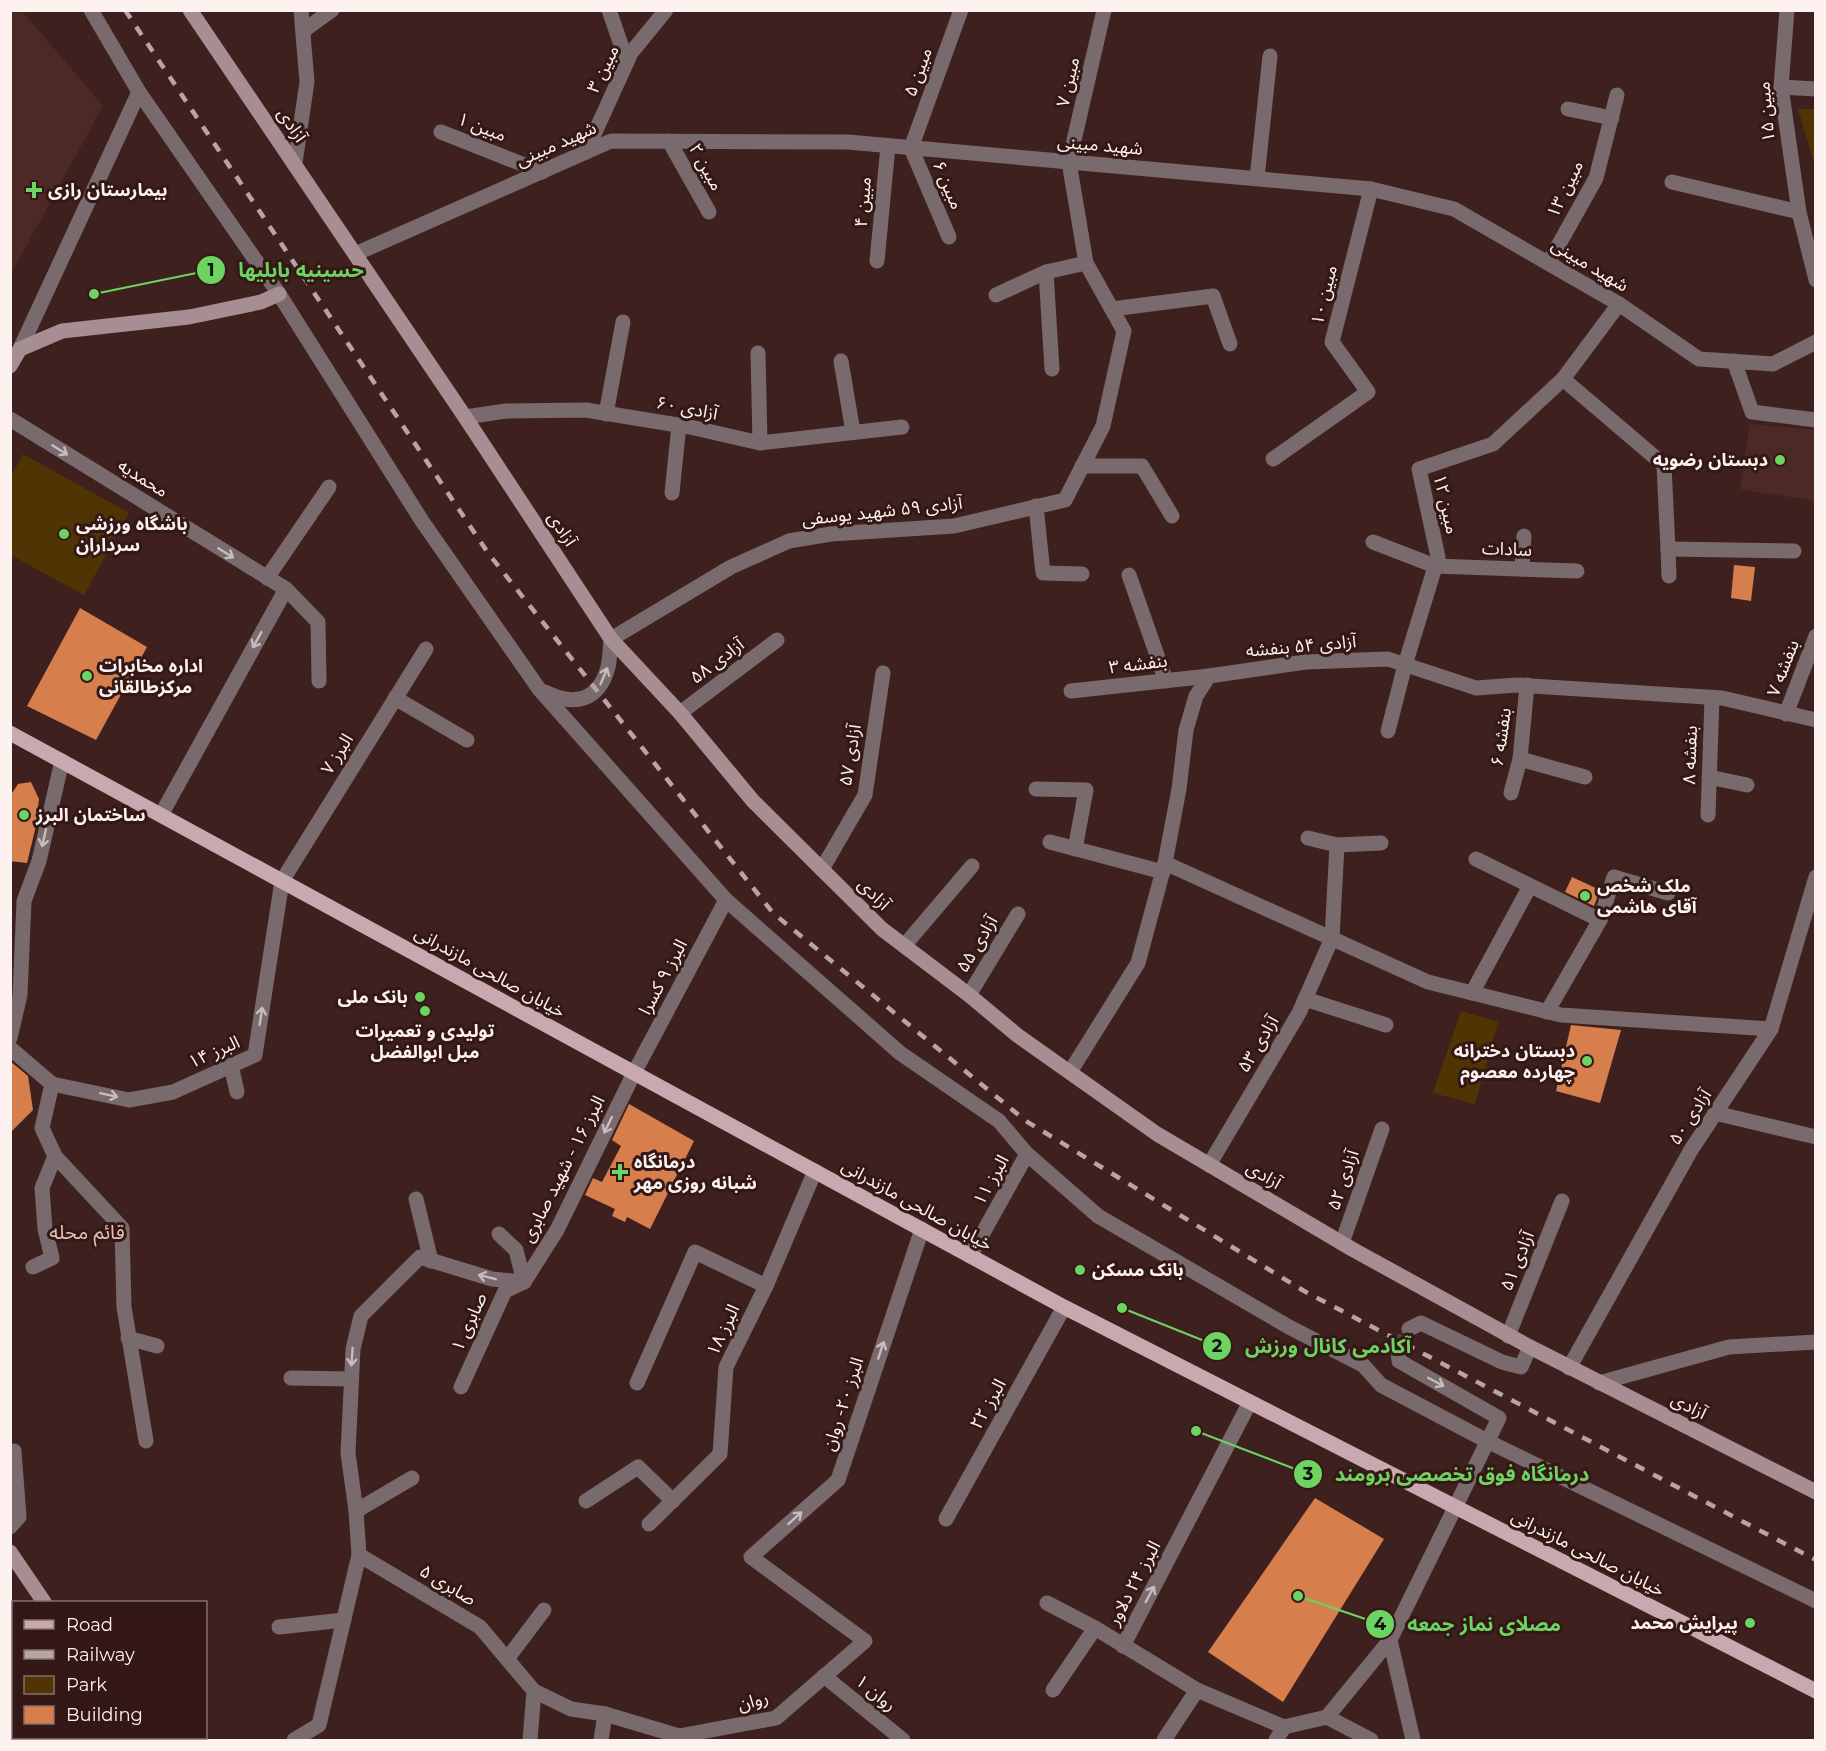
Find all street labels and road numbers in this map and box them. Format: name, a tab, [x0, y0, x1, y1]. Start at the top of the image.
street label: مبین ۳	[582, 41, 624, 97]
street label: مبین ۵	[899, 45, 937, 99]
street label: مبین ۷	[1052, 55, 1084, 109]
street label: مبین ۱۵	[1752, 81, 1780, 143]
street label: آزادی	[273, 104, 312, 147]
street label: مبین ۱	[454, 108, 510, 146]
street label: شهید مبینی	[512, 116, 600, 172]
street label: شهید مبینی	[1056, 130, 1144, 160]
street label: مبین ۲	[684, 140, 728, 194]
street label: مبین ۶	[928, 157, 968, 213]
street label: مبین ۱۳	[1542, 157, 1588, 221]
street label: مبین ۴	[850, 176, 876, 228]
street label: شهید مبینی	[1547, 233, 1633, 297]
street label: مبین ۱۰	[1306, 263, 1342, 327]
street label: آزادی ۶۰	[654, 391, 720, 425]
street label: محمدیه	[114, 454, 172, 502]
street label: مبین ۱۲	[1428, 472, 1464, 536]
street label: آزادی ۵۹ شهید یوسفی	[801, 492, 964, 530]
street label: آزادی	[543, 508, 582, 551]
street label: سادات	[1482, 537, 1532, 561]
street label: آزادی ۵۴ بنفشه	[1245, 630, 1358, 662]
street label: آزادی ۵۸	[686, 633, 749, 689]
street label: بنفشه ۷	[1762, 637, 1804, 699]
street label: بنفشه ۳	[1107, 649, 1169, 679]
street label: بنفشه ۶	[1486, 706, 1516, 768]
street label: آزادی ۵۷	[834, 722, 866, 787]
street label: بنفشه ۸	[1678, 725, 1702, 785]
street label: البرز ۷	[316, 730, 358, 778]
street label: آزادی	[853, 873, 895, 915]
street label: آزادی ۵۵	[952, 911, 1003, 976]
street label: خیابان صالحی مازندرانی	[411, 921, 569, 1023]
street label: البرز ۹ کسرا	[634, 936, 692, 1018]
street label: آزادی ۵۳	[1233, 1011, 1284, 1076]
street label: البرز ۱۴	[185, 1031, 243, 1073]
street label: آزادی ۵۰	[1664, 1084, 1717, 1149]
street label: البرز ۱۶ - شهید صابری	[516, 1092, 610, 1246]
street label: آزادی ۵۲	[1322, 1146, 1364, 1213]
street label: البرز ۱۱	[968, 1151, 1014, 1209]
street label: خیابان صالحی مازندرانی	[838, 1154, 996, 1256]
street label: آزادی	[1243, 1156, 1286, 1194]
street label: آزادی ۵۱	[1495, 1227, 1539, 1294]
street label: صابری ۱	[446, 1289, 492, 1355]
street label: البرز ۱۸	[702, 1301, 744, 1359]
street label: البرز ۲۰- روان	[818, 1354, 868, 1454]
street label: البرز ۲۲	[965, 1375, 1011, 1433]
street label: آزادی	[1668, 1388, 1711, 1425]
street label: خیابان صالحی مازندرانی	[1508, 1505, 1668, 1601]
street label: البرز ۲۴ دلاور	[1102, 1537, 1165, 1630]
street label: صابری ۵	[416, 1560, 480, 1610]
street label: روان ۱	[851, 1670, 901, 1716]
street label: روان	[735, 1686, 771, 1716]

